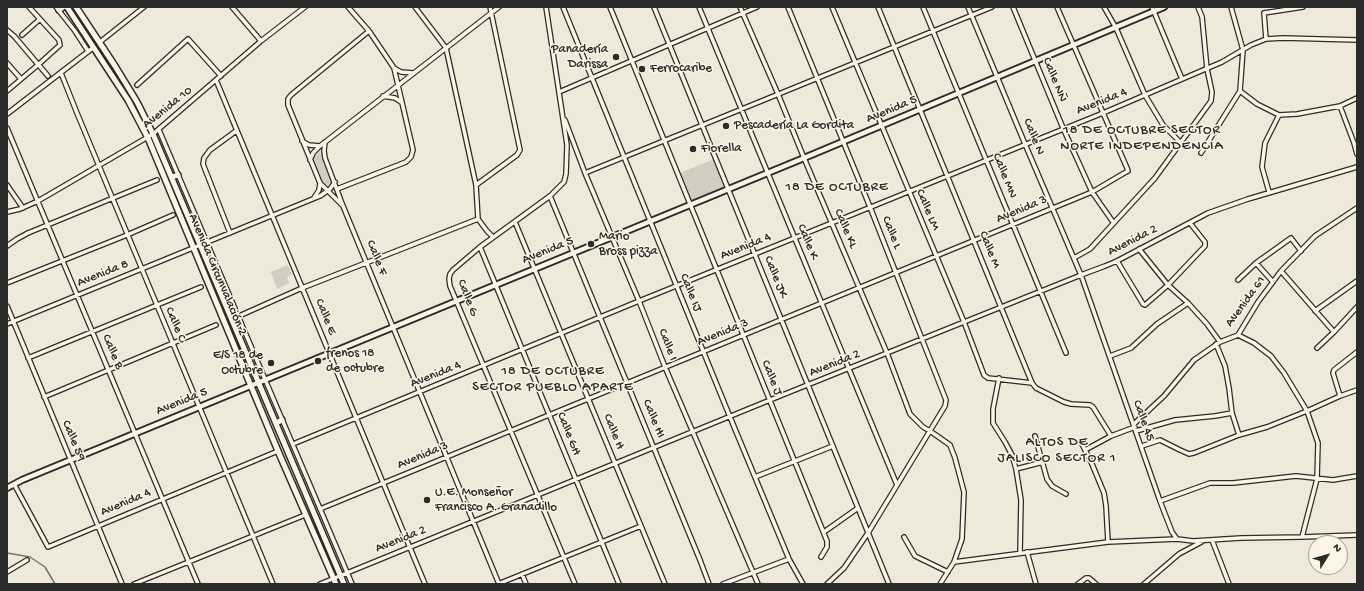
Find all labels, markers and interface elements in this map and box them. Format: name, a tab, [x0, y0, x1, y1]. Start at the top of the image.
place label: Panadería Darissa	[551, 42, 608, 73]
marker: Panadería Darissa	[611, 52, 621, 62]
street label: Calle NÑ	[1038, 55, 1070, 105]
place label: Ferrocaribe	[650, 61, 712, 77]
marker: Ferrocaribe	[637, 64, 647, 74]
street label: Avenida 10	[140, 83, 196, 133]
street label: Avenida 4	[1074, 85, 1130, 119]
street label: Avenida 5	[864, 92, 920, 128]
street label: Calle N	[1019, 116, 1047, 158]
place label: Pescadería La Gordita	[734, 118, 854, 134]
marker: Pescadería La Gordita	[721, 121, 731, 131]
district label: 18 DE OCTUBRE SECTOR NORTE INDEPENDENCIA	[1060, 123, 1224, 156]
place label: Fiorella	[701, 141, 741, 157]
marker: Fiorella	[688, 144, 698, 154]
street label: Calle MN	[988, 151, 1020, 201]
district label: 18 DE OCTUBRE	[785, 180, 889, 196]
street label: Calle LM	[911, 187, 943, 233]
street label: Avenida 3	[994, 192, 1050, 228]
street label: Calle KL	[830, 207, 860, 251]
street label: Avenida Circunvalación 2	[184, 212, 250, 338]
street label: Calle L	[877, 214, 905, 252]
street label: Calle K	[793, 222, 821, 262]
street label: Avenida 2	[1106, 222, 1160, 260]
place label: Mario Bross pizza	[599, 229, 658, 260]
street label: Calle M	[975, 229, 1003, 271]
street label: Avenida 4	[718, 230, 774, 264]
street label: Avenida 5	[520, 234, 576, 268]
street label: Calle F	[362, 238, 390, 278]
marker: Mario Bross pizza	[586, 239, 596, 249]
street label: Calle JK	[760, 254, 790, 300]
street label: Avenida 8	[75, 257, 131, 291]
street label: Calle IJ	[675, 272, 705, 314]
street label: Avenida 61	[1222, 274, 1270, 330]
street label: Calle G	[453, 277, 481, 319]
street label: Calle E	[311, 297, 339, 337]
street label: Calle C	[161, 305, 189, 345]
street label: Avenida 3	[695, 316, 751, 350]
street label: Calle I	[654, 327, 680, 363]
street label: Calle B	[98, 332, 126, 372]
place label: frenos 18 de octubre	[326, 346, 384, 377]
street label: Avenida 2	[807, 347, 863, 381]
place label: E/S 18 de Octubre	[213, 348, 263, 379]
marker: frenos 18 de octubre	[313, 356, 323, 366]
marker: E/S 18 de Octubre	[266, 358, 276, 368]
street label: Avenida 4	[408, 358, 464, 392]
street label: Calle J	[757, 358, 785, 398]
district label: 18 DE OCTUBRE SECTOR PUEBLO APARTE	[472, 364, 634, 396]
street label: Avenida 5	[154, 385, 210, 419]
street label: Calle HI	[638, 397, 668, 441]
street label: Calle 45	[1128, 398, 1158, 444]
street label: Calle GH	[552, 410, 584, 458]
street label: Calle H	[599, 412, 627, 452]
street label: Calle 59	[57, 418, 89, 464]
district label: ALTOS DE JALISCO SECTOR 1	[998, 435, 1116, 468]
street label: Avenida 3	[395, 438, 451, 474]
street label: Avenida 4	[98, 485, 154, 521]
place label: U.E. Monseñor Francisco A. Granadillo	[435, 485, 557, 516]
marker: U.E. Monseñor Francisco A. Granadillo	[422, 495, 432, 505]
street label: Avenida 2	[373, 523, 429, 557]
north arrow	[1308, 535, 1348, 575]
text: N	[1330, 542, 1344, 555]

